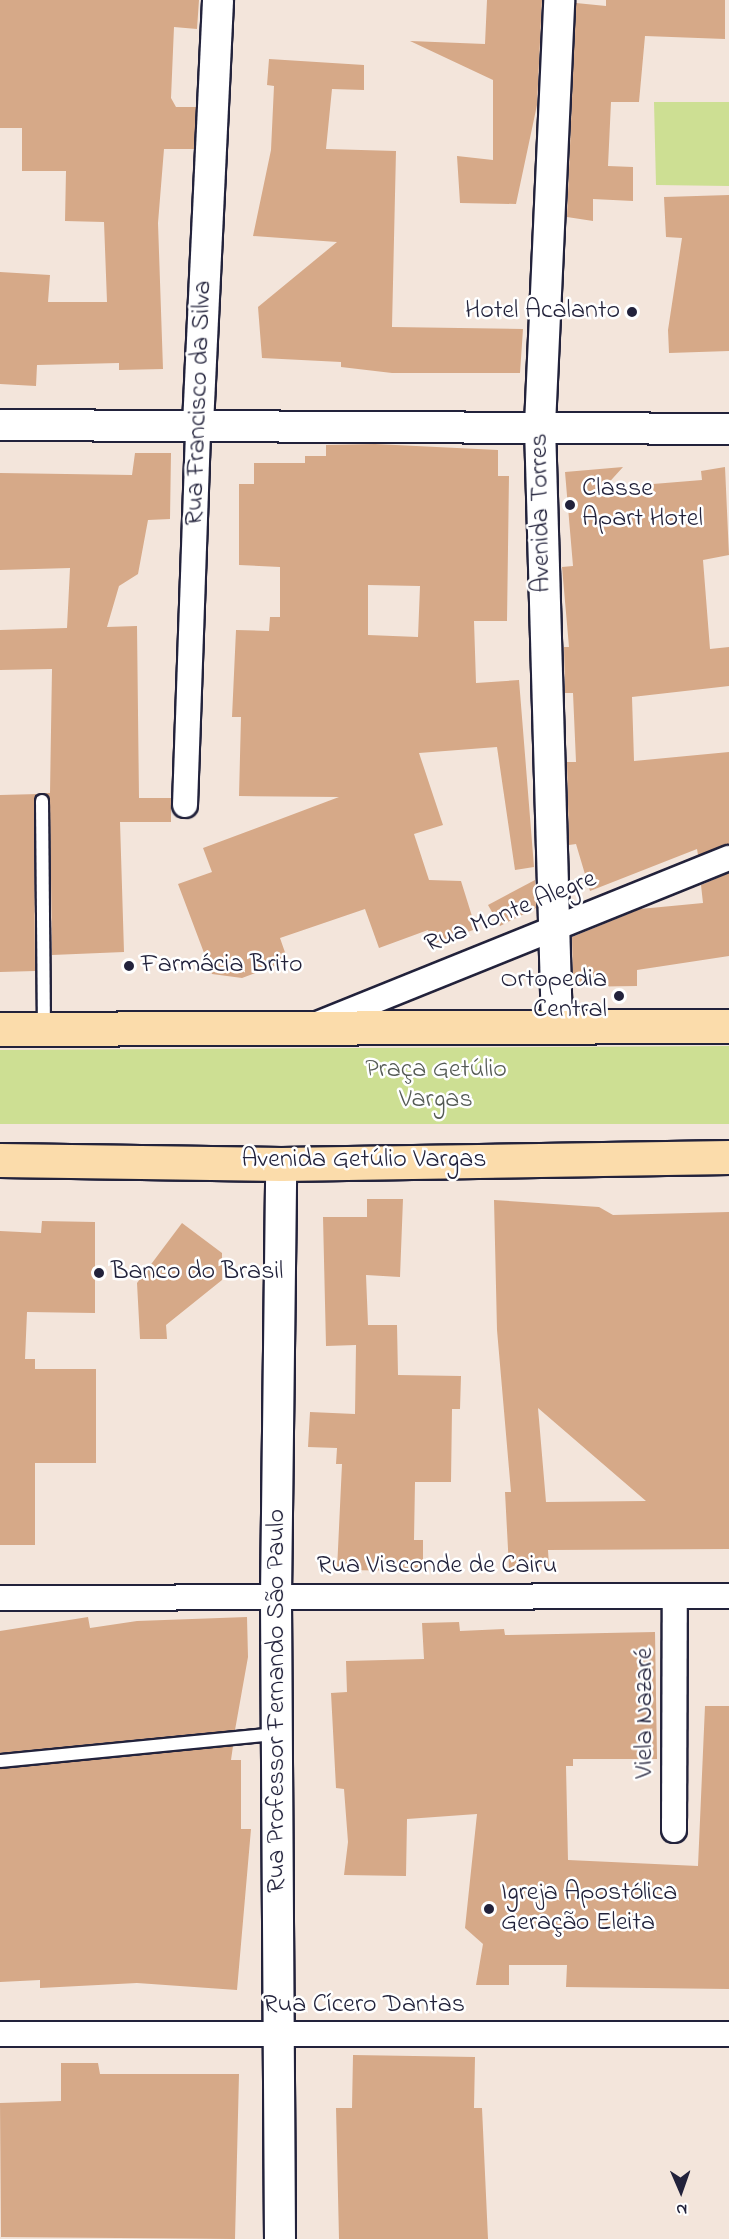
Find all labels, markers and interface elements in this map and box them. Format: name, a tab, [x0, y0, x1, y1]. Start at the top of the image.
street label: Rua Francisco da Silva	[180, 280, 220, 526]
place label: Hotel Acalanto	[465, 296, 620, 328]
marker: Hotel Acalanto	[625, 305, 639, 319]
street label: Avenida Torres	[525, 433, 559, 593]
place label: Classe Apart Hotel	[582, 474, 703, 536]
marker: Classe Apart Hotel	[563, 498, 577, 512]
street label: Rua Monte Alegre	[421, 864, 601, 962]
place label: Farmácia Brito	[141, 950, 303, 982]
marker: Farmácia Brito	[122, 959, 136, 973]
place label: Ortopedia Central	[500, 965, 607, 1026]
marker: Ortopedia Central	[612, 989, 626, 1003]
park label: Praça Getúlio Vargas	[365, 1055, 507, 1116]
street label: Avenida Getúlio Vargas	[242, 1145, 486, 1177]
place label: Banco do Brasil	[111, 1257, 283, 1289]
marker: Banco do Brasil	[92, 1266, 106, 1280]
street label: Rua Professor Fernando São Paulo	[262, 1509, 294, 1893]
street label: Rua Visconde de Cairu	[317, 1551, 557, 1583]
street label: Viela Nazaré	[630, 1648, 662, 1778]
place label: Igreja Apostólica Geração Eleita	[501, 1878, 677, 1940]
marker: Igreja Apostólica Geração Eleita	[482, 1902, 496, 1916]
street label: Rua Cícero Dantas	[263, 1990, 465, 2022]
north arrow	[651, 2161, 711, 2221]
text: N	[676, 2197, 687, 2221]

